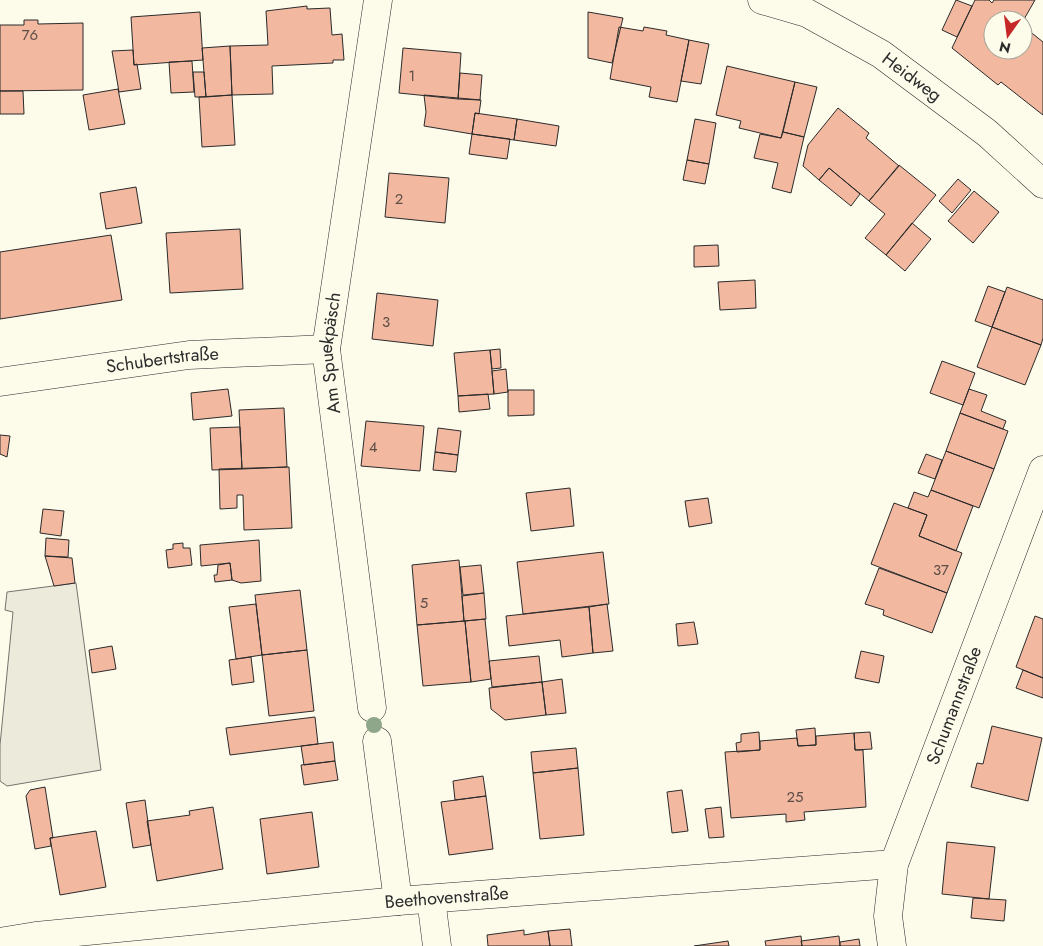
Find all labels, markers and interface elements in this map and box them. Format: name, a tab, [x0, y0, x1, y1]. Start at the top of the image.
north arrow	[983, 10, 1033, 60]
house number: 76	[22, 24, 38, 46]
text: N	[997, 37, 1013, 59]
street label: Heidweg	[877, 46, 947, 108]
house number: 1	[409, 65, 415, 87]
house number: 2	[395, 188, 403, 210]
street label: Am Spuekpäsch	[313, 290, 347, 415]
house number: 3	[382, 311, 390, 333]
street label: Schubertstraße	[104, 341, 219, 380]
house number: 4	[369, 436, 378, 458]
house number: 37	[933, 559, 949, 581]
house number: 5	[420, 592, 428, 614]
street label: Schumannstraße	[920, 643, 988, 769]
house number: 25	[787, 786, 804, 808]
street label: Beethovenstraße	[384, 880, 510, 915]

